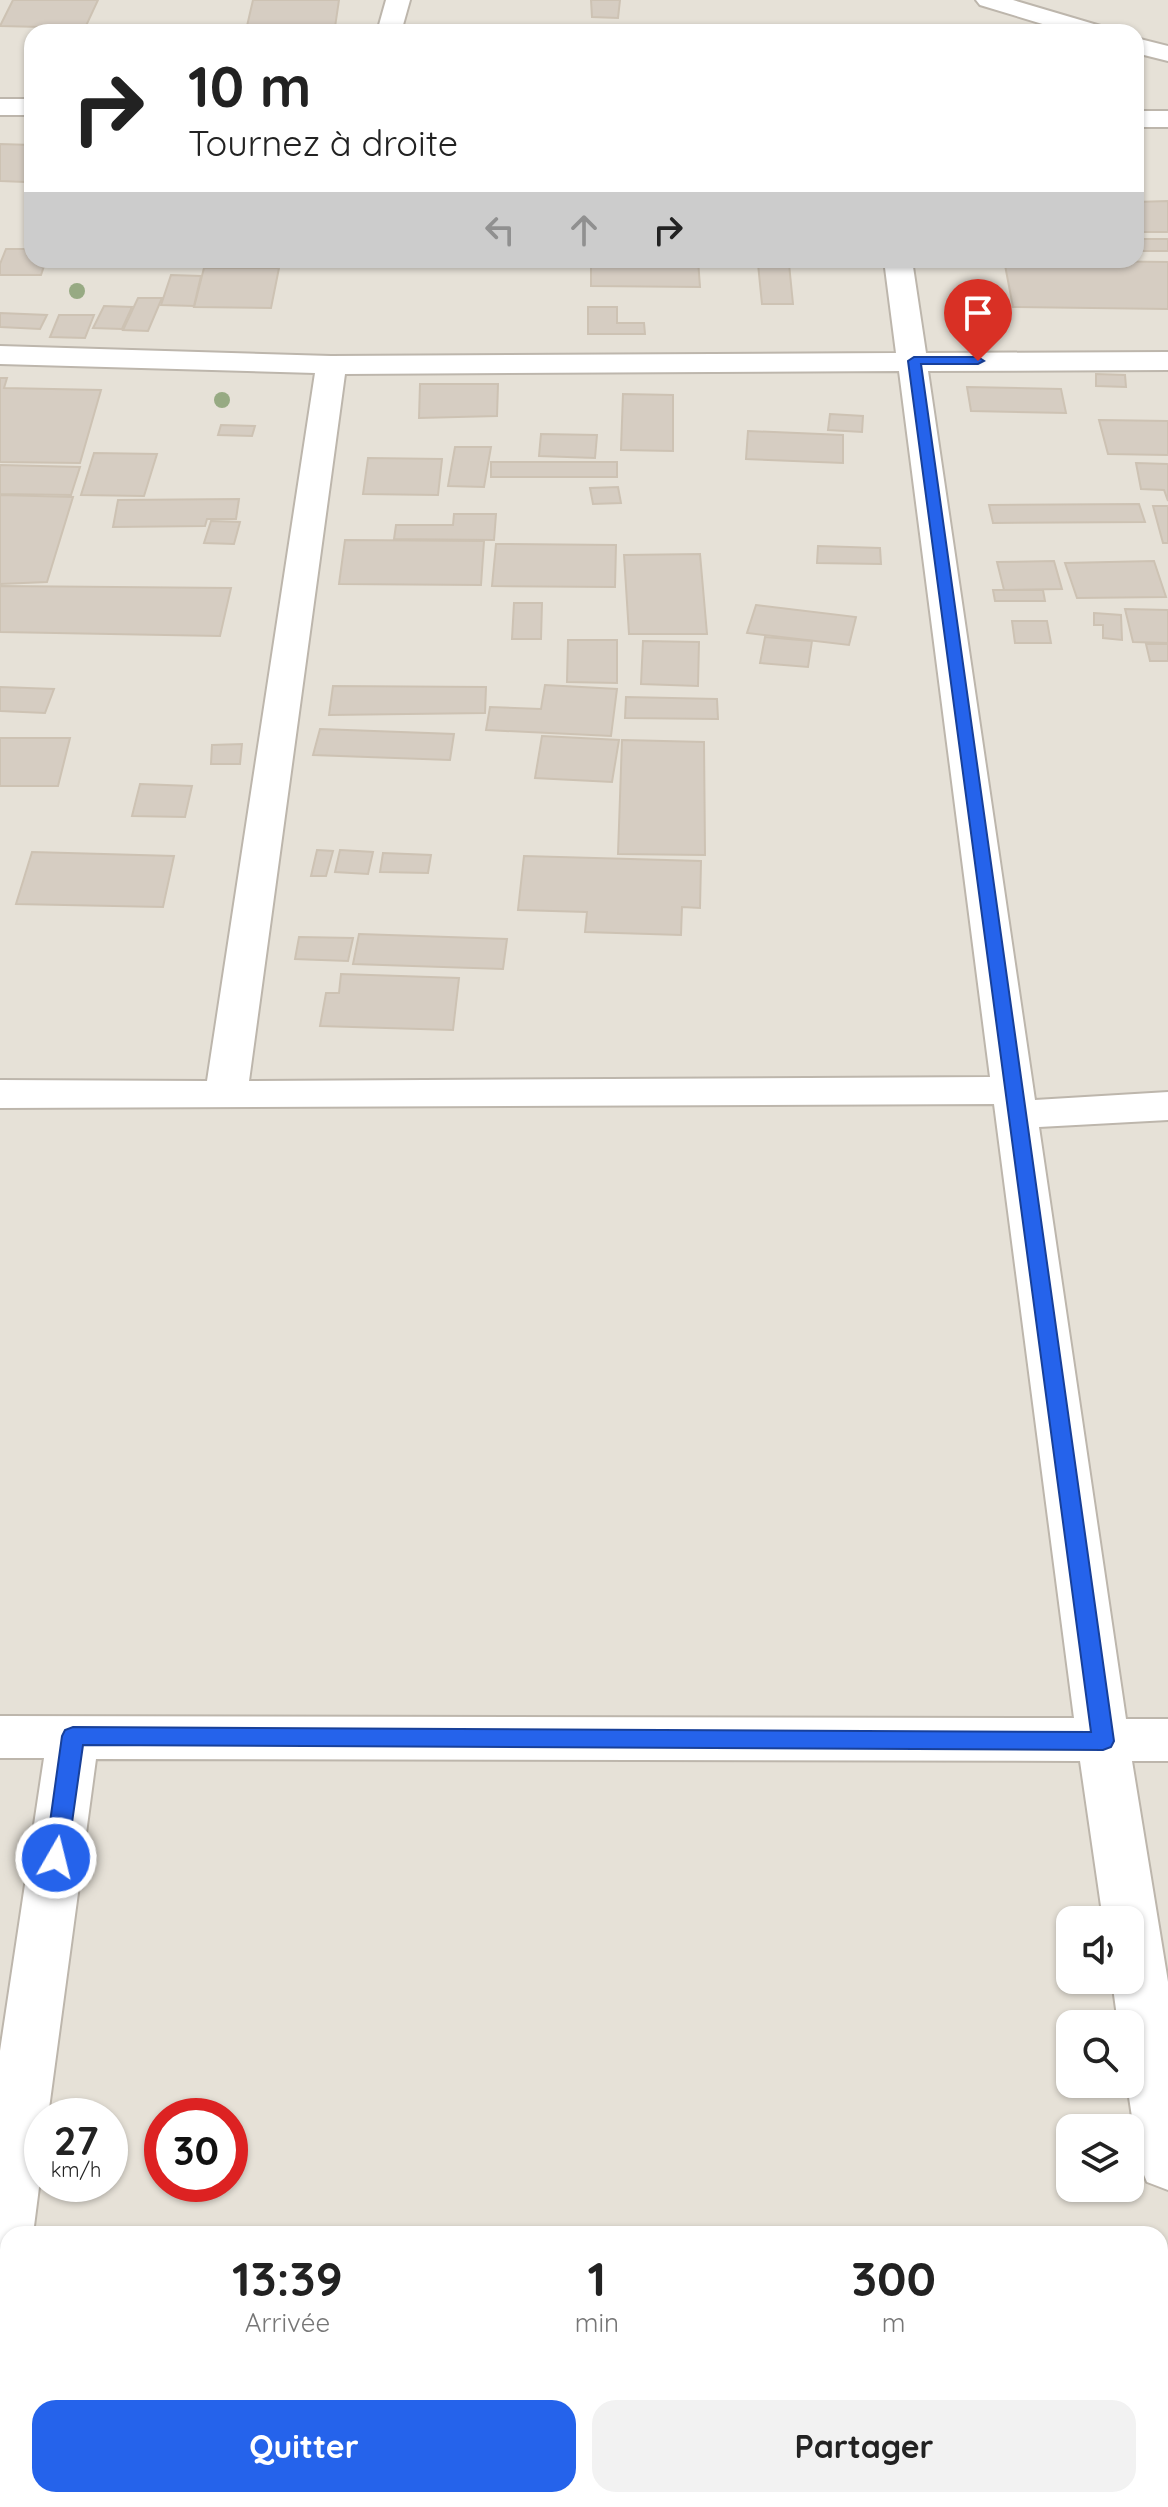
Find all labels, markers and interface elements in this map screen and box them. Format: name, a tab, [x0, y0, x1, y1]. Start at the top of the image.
text: 10 m	[188, 51, 311, 121]
icon: right	[56, 56, 160, 160]
text: Tournez à droite	[188, 120, 458, 165]
icon: left	[478, 208, 522, 252]
icon: ahead	[562, 208, 606, 252]
icon: right	[646, 208, 690, 252]
pin	[944, 279, 1012, 361]
icon: arrive	[956, 291, 1000, 335]
position arrow	[14, 1816, 98, 1900]
map controls	[1056, 1906, 1144, 2202]
button: sound	[1056, 1906, 1144, 1994]
button: search	[1056, 2010, 1144, 2098]
speed limit sign: 30	[144, 2098, 248, 2202]
button: layers	[1056, 2114, 1144, 2202]
text: 27	[54, 2115, 98, 2165]
text: km/h	[51, 2157, 101, 2182]
text: 13:39	[232, 2248, 343, 2308]
text: 1	[588, 2248, 606, 2308]
text: 300	[851, 2248, 936, 2308]
text: Arrivée	[245, 2306, 330, 2339]
text: min	[575, 2306, 619, 2339]
text: m	[882, 2306, 905, 2339]
button: Quitter	[32, 2400, 576, 2492]
button: Partager	[592, 2400, 1136, 2492]

